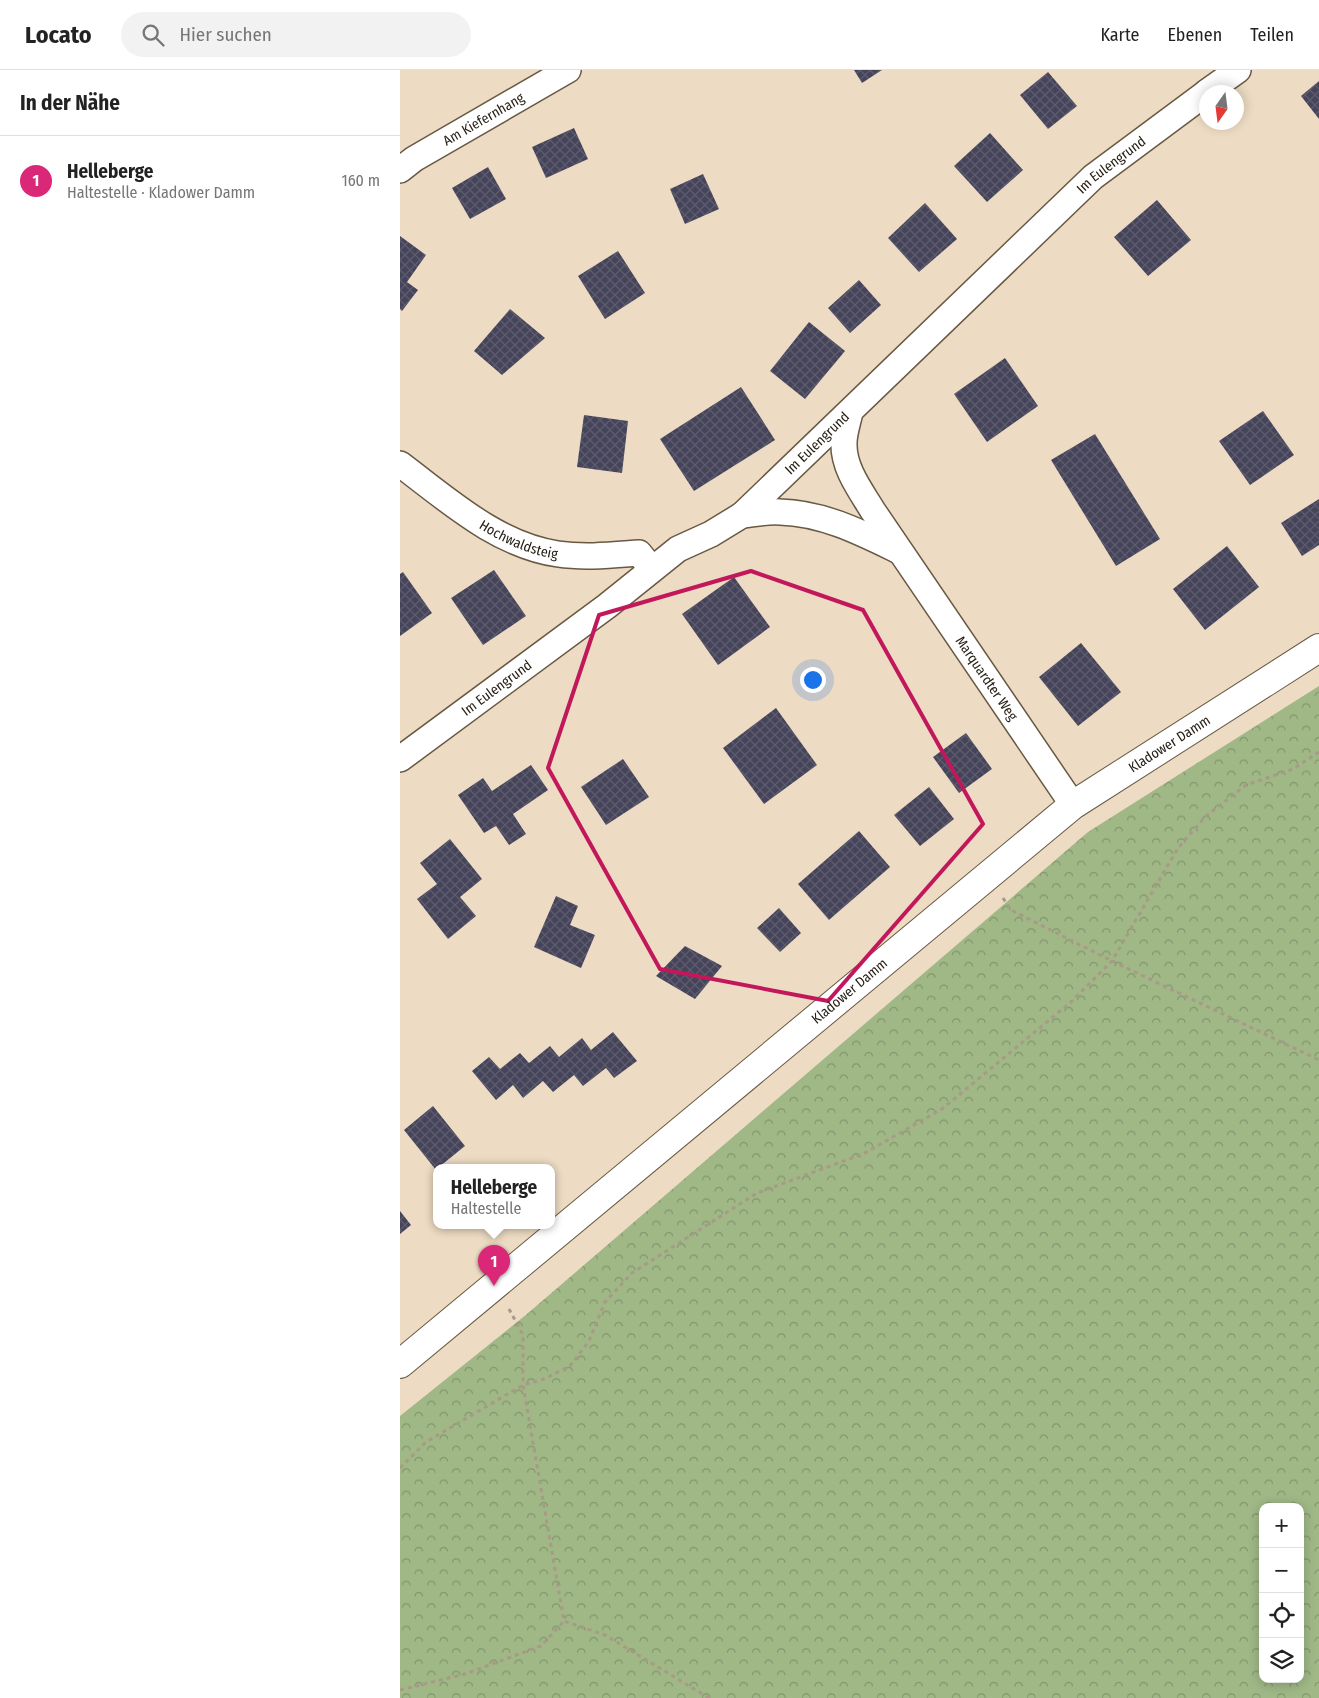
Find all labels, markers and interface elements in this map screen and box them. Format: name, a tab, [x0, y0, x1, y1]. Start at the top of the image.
search box	[121, 12, 471, 57]
text: Locato	[25, 21, 91, 49]
icon: search	[139, 21, 167, 49]
text: Hier suchen	[179, 23, 272, 46]
text: Karte	[1100, 24, 1139, 46]
text: Ebenen	[1167, 24, 1222, 46]
text: Teilen	[1250, 24, 1294, 46]
north arrow	[1199, 85, 1244, 130]
street label: Am Kiefernhang	[440, 89, 527, 149]
text: In der Nähe	[20, 90, 120, 116]
street label: Im Eulengrund	[1073, 132, 1149, 197]
text: Helleberge	[67, 160, 153, 183]
text: 1	[33, 171, 39, 190]
text: 160 m	[341, 171, 380, 190]
text: Haltestelle · Kladower Damm	[67, 183, 255, 202]
street label: Im Eulengrund	[781, 408, 853, 478]
street label: Hochwaldsteig	[476, 516, 560, 562]
street label: Marquardter Weg	[952, 633, 1022, 724]
street label: Im Eulengrund	[458, 656, 535, 719]
your location	[800, 667, 826, 693]
street label: Kladower Damm	[1125, 711, 1213, 776]
street label: Kladower Damm	[808, 954, 891, 1027]
popup	[433, 1164, 555, 1229]
text: Helleberge	[451, 1176, 537, 1199]
text: Haltestelle	[451, 1199, 521, 1218]
pin: 1	[478, 1245, 510, 1286]
map controls	[1259, 1503, 1304, 1683]
button: +	[1259, 1503, 1304, 1548]
button: −	[1259, 1548, 1304, 1593]
button: locate	[1259, 1593, 1304, 1638]
button: layers	[1259, 1638, 1304, 1683]

